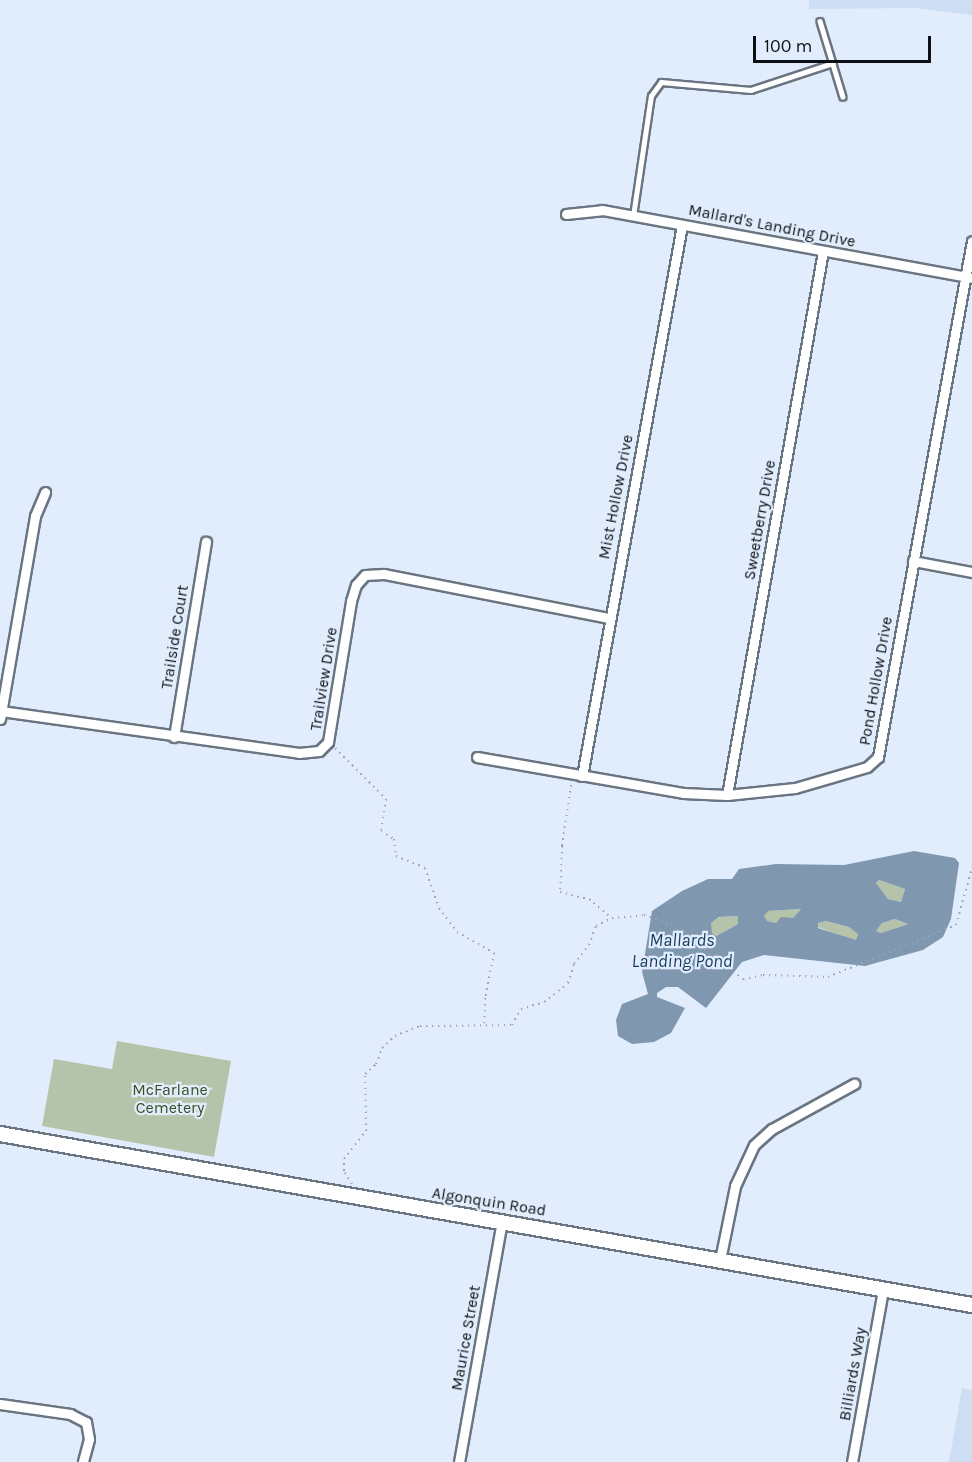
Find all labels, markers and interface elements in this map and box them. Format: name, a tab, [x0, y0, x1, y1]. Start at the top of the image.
scale bar	[756, 24, 934, 62]
text: 100 m	[764, 35, 812, 57]
street label: Mallard's Landing Drive	[687, 200, 857, 252]
street label: Mist Hollow Drive	[595, 433, 637, 561]
street label: Sweetberry Drive	[740, 458, 780, 582]
street label: Trailside Court	[157, 583, 193, 691]
street label: Pond Hollow Drive	[855, 615, 897, 747]
street label: Trailview Drive	[306, 626, 342, 732]
water label: Mallards Landing Pond	[632, 930, 732, 972]
park label: McFarlane Cemetery	[132, 1080, 208, 1118]
street label: Algonquin Road	[431, 1184, 547, 1220]
street label: Maurice Street	[447, 1284, 485, 1392]
street label: Billiards Way	[835, 1326, 871, 1422]

